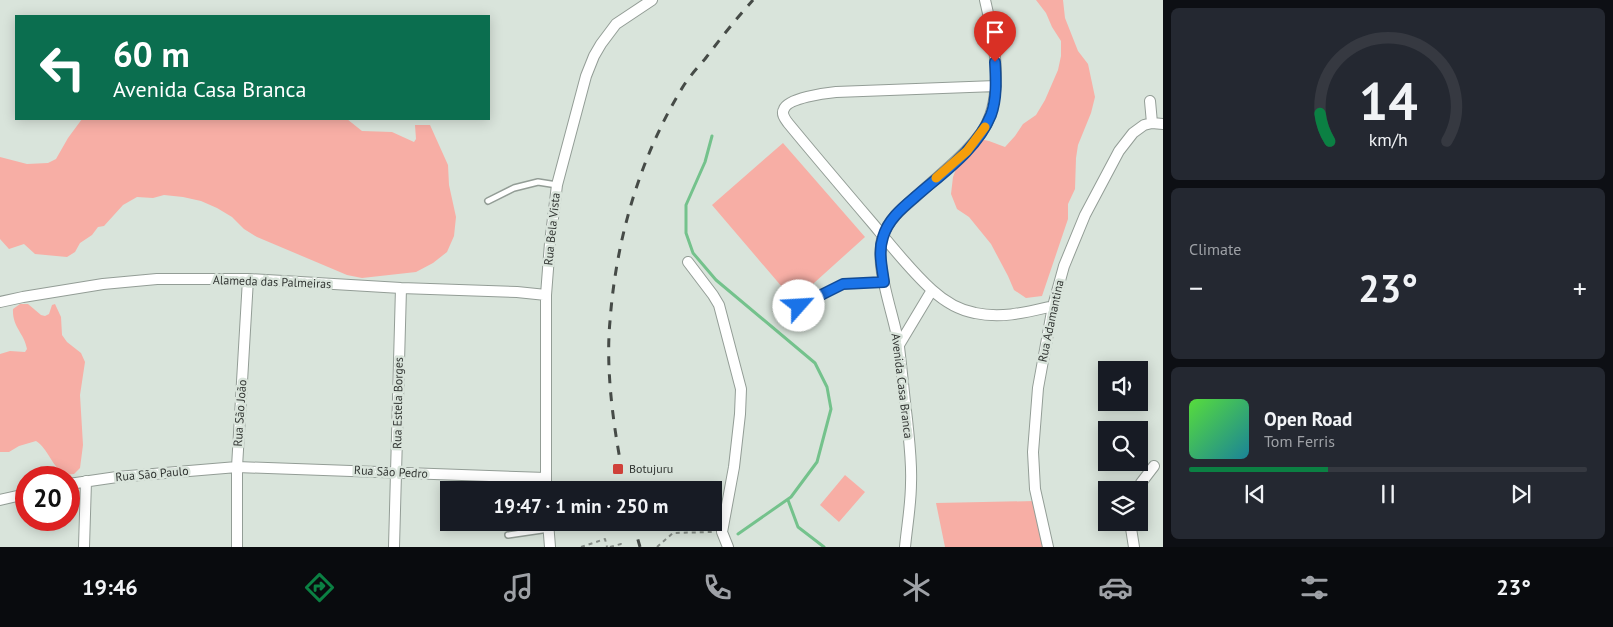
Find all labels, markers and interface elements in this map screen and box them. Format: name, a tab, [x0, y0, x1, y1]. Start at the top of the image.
pin	[974, 11, 1016, 62]
icon: arrive	[981, 18, 1009, 46]
text: 60 m	[113, 31, 190, 77]
icon: left	[30, 35, 95, 100]
text: 14	[1359, 67, 1417, 134]
text: Avenida Casa Branca	[113, 75, 306, 103]
text: km/h	[1368, 128, 1408, 151]
street label: Rua Bela Vista	[540, 192, 563, 266]
text: Climate	[1189, 239, 1241, 259]
text: 23°	[1358, 263, 1418, 312]
text: −	[1189, 269, 1203, 306]
text: +	[1573, 269, 1587, 306]
street label: Alameda das Palmeiras	[213, 272, 331, 291]
street label: Rua Adamantina	[1034, 278, 1067, 363]
position arrow	[772, 279, 824, 331]
street label: Avenida Casa Branca	[889, 333, 916, 439]
street label: Rua Estela Borges	[389, 357, 406, 449]
map controls	[1098, 361, 1148, 531]
button: sound	[1098, 361, 1148, 411]
street label: Rua São João	[230, 379, 249, 447]
text: Open Road	[1264, 407, 1352, 431]
button: search	[1098, 421, 1148, 471]
text: Tom Ferris	[1264, 431, 1335, 451]
place label: Botujuru	[629, 461, 673, 476]
street label: Rua São Pedro	[354, 462, 428, 481]
marker: Botujuru	[611, 462, 625, 476]
street label: Rua São Paulo	[115, 463, 189, 484]
speed limit sign: 20	[15, 466, 80, 531]
icon: previous	[1241, 480, 1269, 508]
icon: pause	[1374, 480, 1402, 508]
icon: next	[1507, 480, 1535, 508]
button: layers	[1098, 481, 1148, 531]
text: 19:47 · 1 min · 250 m	[494, 494, 668, 518]
icon: directions	[302, 570, 337, 605]
icon: music	[501, 570, 536, 605]
icon: phone	[700, 570, 735, 605]
icon: climate	[899, 570, 934, 605]
icon: car	[1098, 570, 1133, 605]
icon: filters	[1297, 570, 1332, 605]
text: 19:46	[82, 573, 138, 601]
text: 23°	[1496, 573, 1531, 601]

